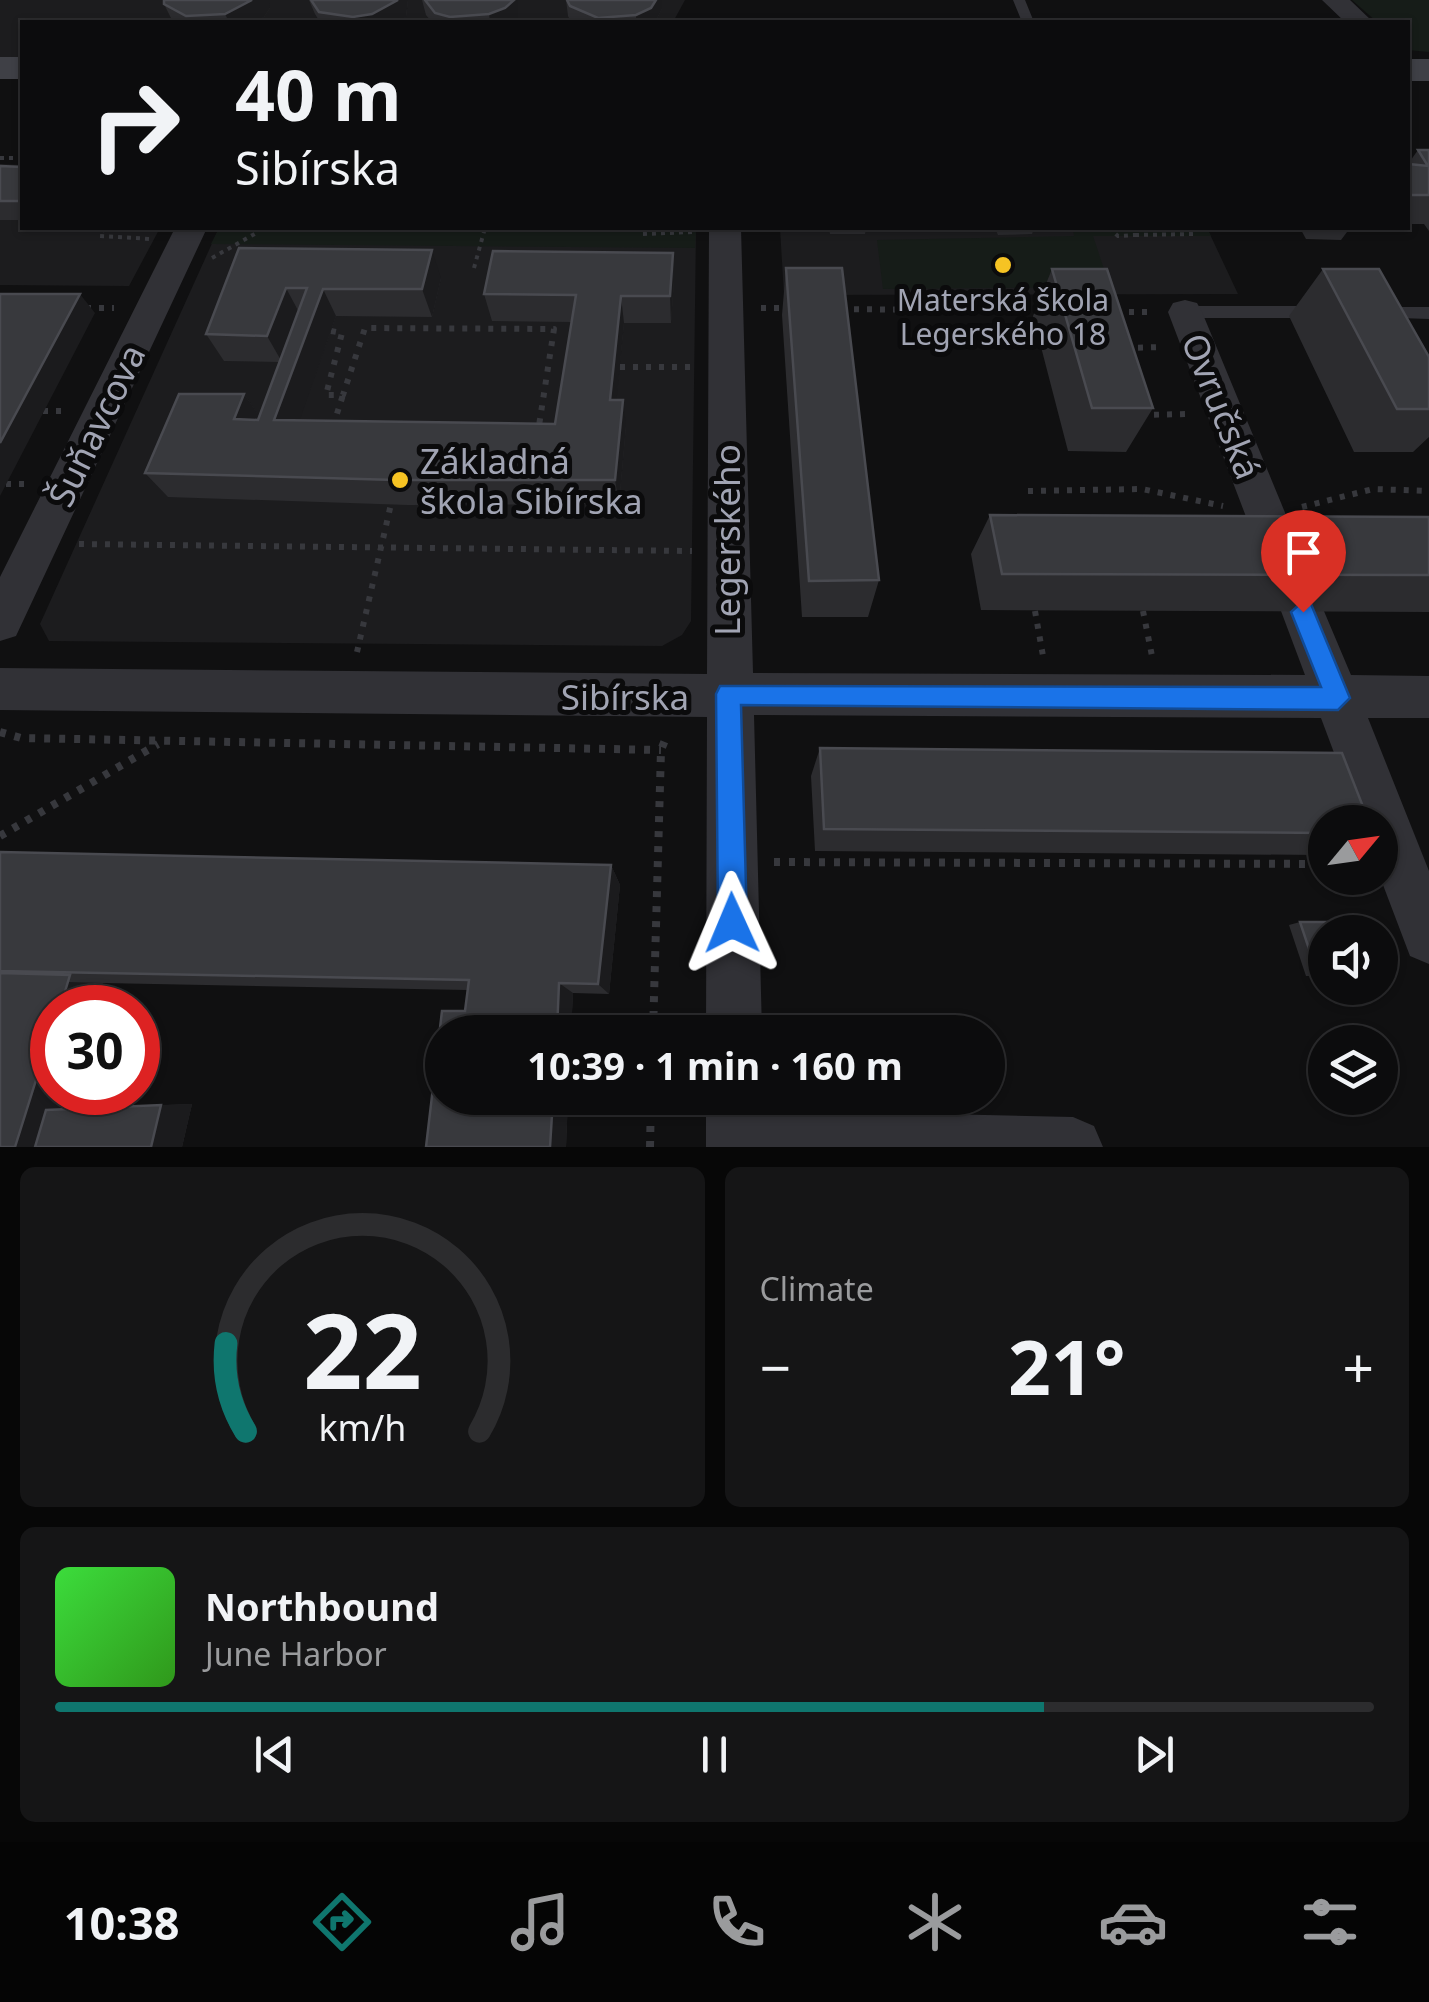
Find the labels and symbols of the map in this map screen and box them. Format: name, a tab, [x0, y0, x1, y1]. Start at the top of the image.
marker: Materská škola Legerského 18	[992, 254, 1014, 276]
place label: Materská škola Legerského 18	[897, 279, 1109, 354]
street label: Ovručská	[1172, 326, 1272, 486]
street label: Šuňavcova	[37, 336, 155, 514]
place label: Základná škola Sibírska	[420, 437, 643, 524]
street label: Legerského	[703, 444, 750, 636]
marker: Základná škola Sibírska	[389, 469, 411, 491]
pin	[1261, 510, 1346, 613]
street label: Sibírska	[561, 673, 689, 720]
north arrow	[1308, 805, 1398, 895]
position arrow	[680, 871, 784, 975]
speed limit sign: 30	[30, 985, 160, 1115]

